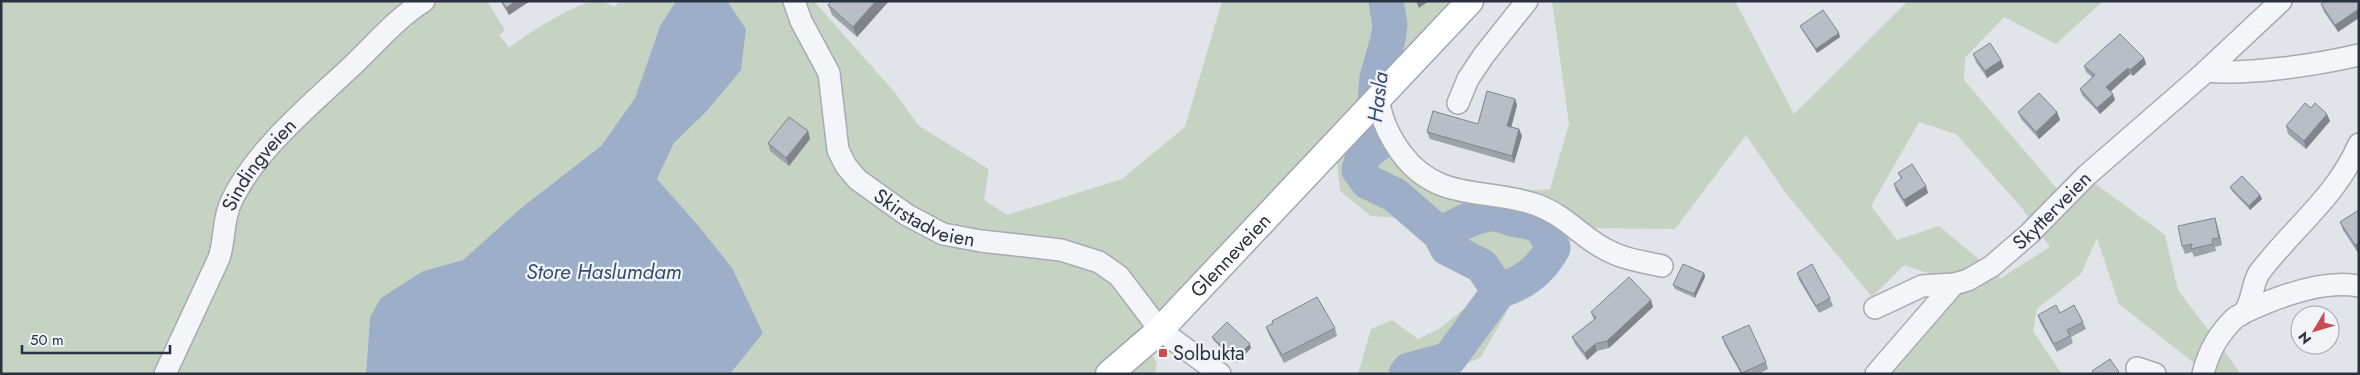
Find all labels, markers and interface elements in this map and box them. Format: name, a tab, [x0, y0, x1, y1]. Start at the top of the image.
water label: Hasla	[1360, 70, 1396, 124]
street label: Sindingveien	[215, 112, 303, 216]
street label: Skytterveien	[2006, 165, 2098, 257]
street label: Skirstadveien	[868, 182, 977, 255]
street label: Glenneveien	[1184, 207, 1278, 304]
water label: Store Haslumdam	[526, 257, 682, 287]
north arrow	[2290, 305, 2340, 355]
scale bar	[22, 322, 170, 354]
text: N	[2293, 327, 2316, 349]
text: 50 m	[30, 329, 64, 351]
place label: Solbukta	[1173, 339, 1245, 368]
marker: Solbukta	[1157, 347, 1169, 359]

